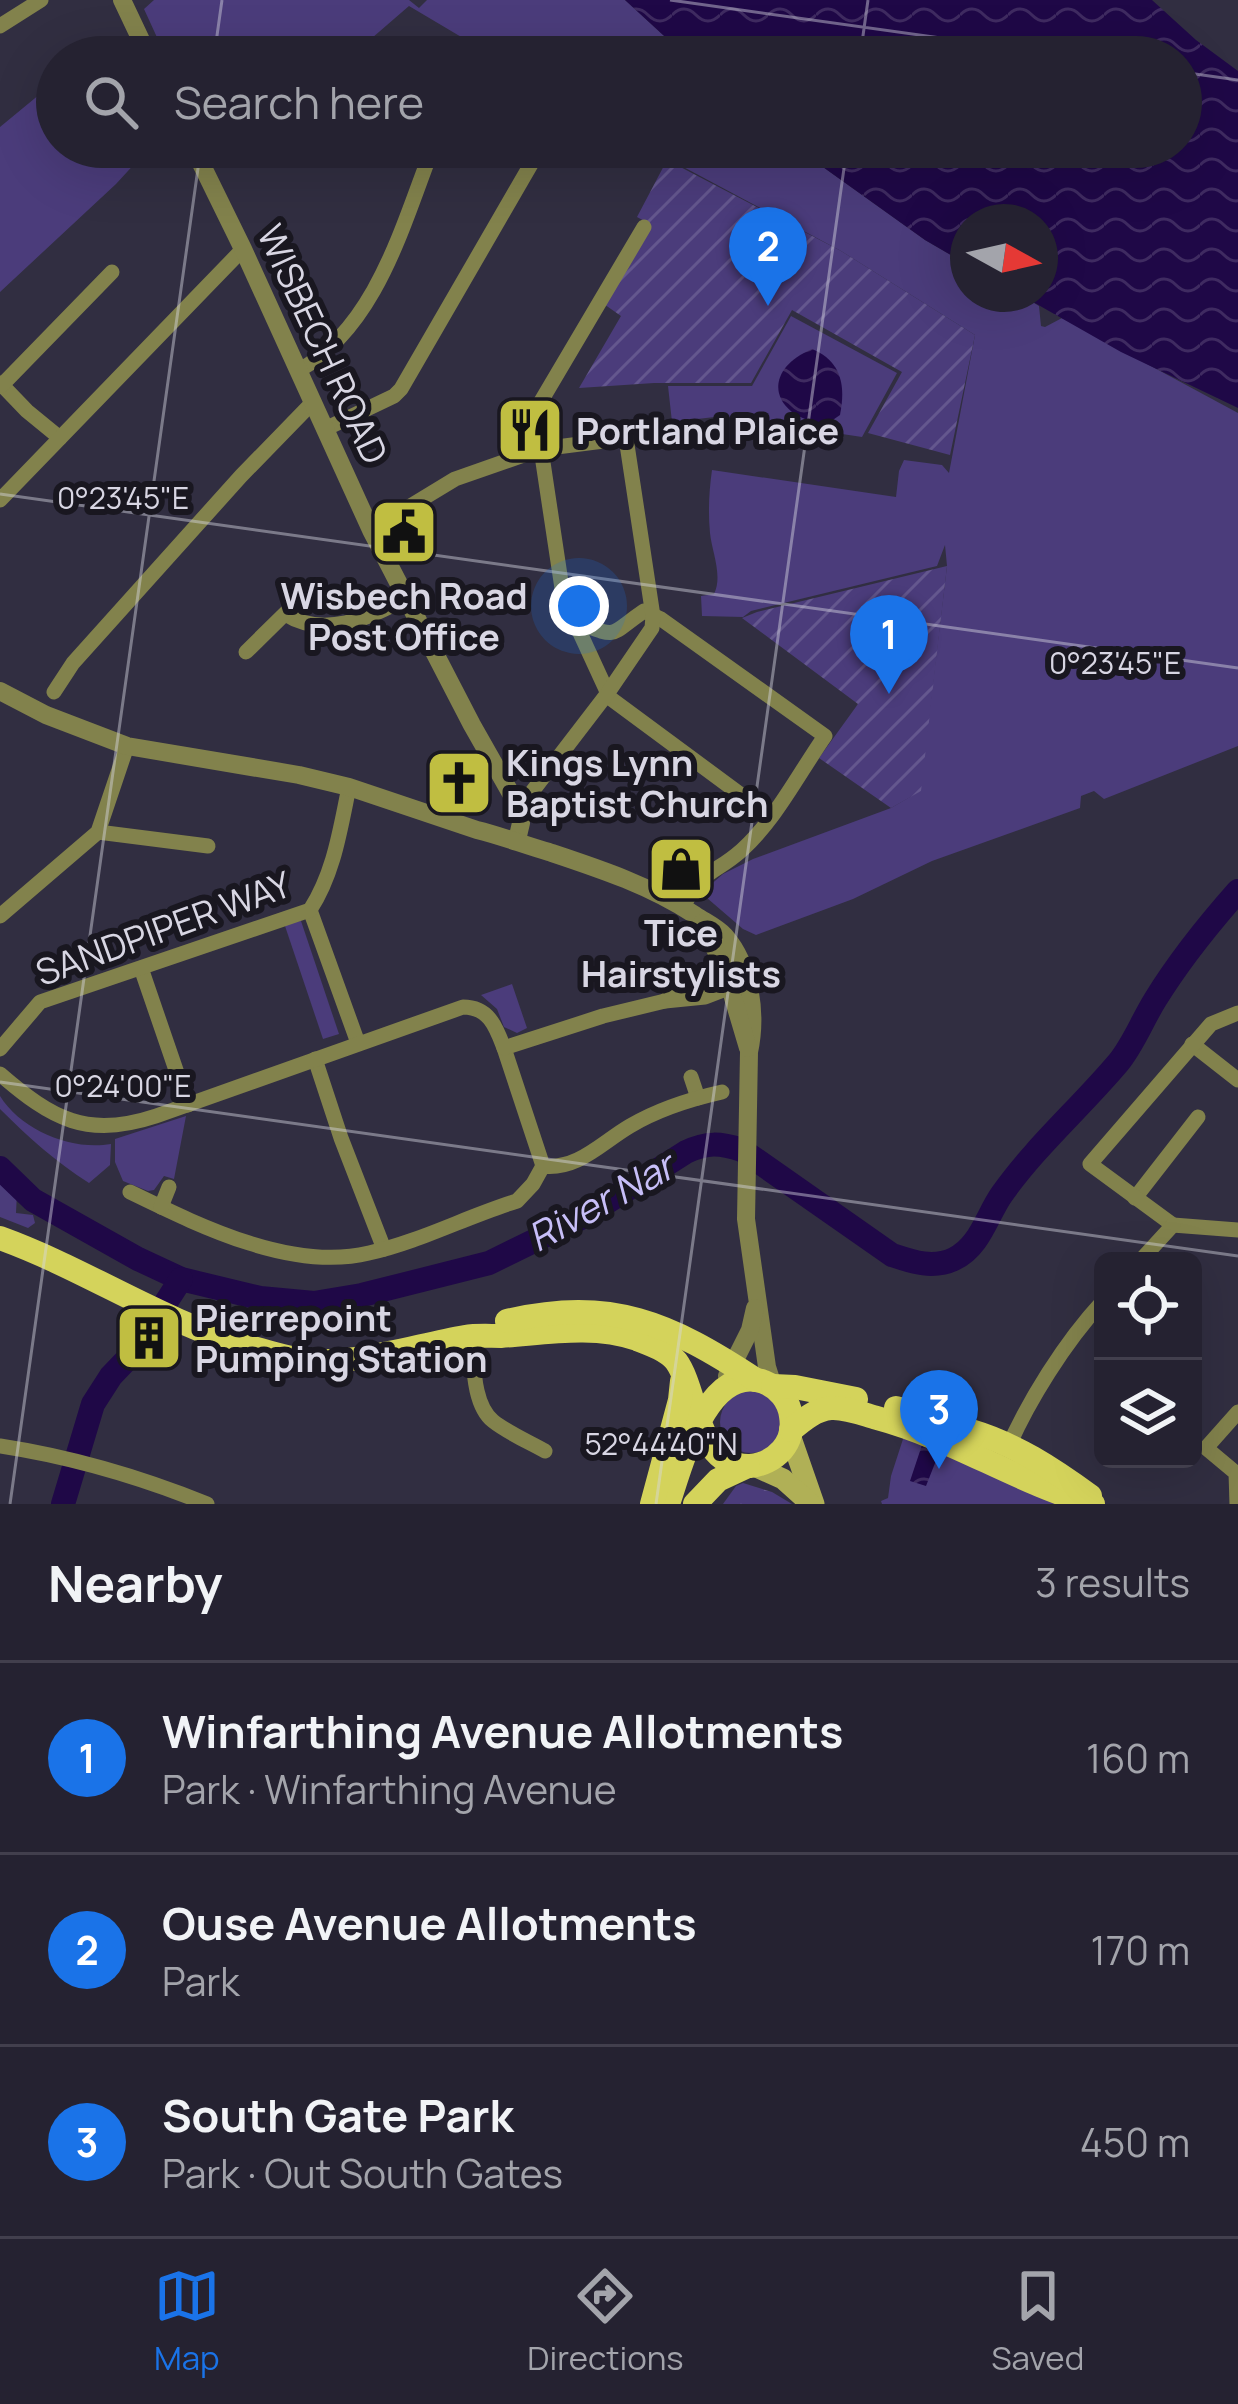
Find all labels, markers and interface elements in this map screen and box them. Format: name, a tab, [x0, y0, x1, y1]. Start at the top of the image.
search box	[36, 36, 1202, 168]
icon: search	[78, 69, 144, 135]
text: Search here	[174, 71, 424, 133]
north arrow	[950, 204, 1058, 312]
pin: 2	[729, 207, 807, 306]
street label: WISBECH ROAD	[246, 216, 400, 472]
restaurant icon: Portland Plaice	[495, 395, 565, 465]
place label: Portland Plaice	[576, 406, 839, 455]
text: 0°23'45"E	[57, 477, 189, 518]
public building icon: Wisbech Road Post Office	[369, 497, 439, 567]
place label: Wisbech Road Post Office	[280, 571, 528, 661]
your location	[549, 576, 609, 636]
pin: 1	[850, 595, 928, 694]
text: 0°23'45"E	[1049, 642, 1181, 683]
place label: Kings Lynn Baptist Church	[506, 738, 768, 828]
church icon: Kings Lynn Baptist Church	[424, 748, 494, 818]
shop icon: Tice Hairstylists	[646, 834, 716, 904]
street label: SANDPIPER WAY	[29, 859, 298, 997]
place label: Tice Hairstylists	[581, 908, 781, 998]
text: 0°24'00"E	[55, 1065, 191, 1106]
water label: River Nar	[517, 1136, 687, 1263]
map controls	[1094, 1252, 1202, 1468]
button: locate	[1094, 1252, 1202, 1360]
place label: Pierrepoint Pumping Station	[195, 1293, 487, 1383]
building icon: Pierrepoint Pumping Station	[114, 1303, 184, 1373]
button: layers	[1094, 1360, 1202, 1468]
pin: 3	[900, 1370, 978, 1469]
text: 52°44'40"N	[585, 1423, 737, 1464]
text: Nearby	[48, 1548, 223, 1617]
text: 3 results	[1035, 1555, 1190, 1609]
text: Winfarthing Avenue Allotments	[162, 1700, 843, 1762]
text: 1	[78, 1731, 96, 1785]
text: 160 m	[1086, 1731, 1190, 1785]
text: Park · Winfarthing Avenue	[162, 1762, 617, 1816]
text: Ouse Avenue Allotments	[162, 1892, 697, 1954]
text: 2	[75, 1923, 99, 1977]
text: 170 m	[1091, 1923, 1190, 1977]
text: Park	[162, 1954, 240, 2008]
text: South Gate Park	[162, 2084, 514, 2146]
text: 3	[76, 2115, 98, 2169]
text: 450 m	[1080, 2115, 1190, 2169]
text: Park · Out South Gates	[162, 2146, 563, 2200]
tab: Map	[154, 2263, 220, 2380]
tab: Directions	[527, 2263, 684, 2380]
tab: Saved	[991, 2263, 1084, 2380]

